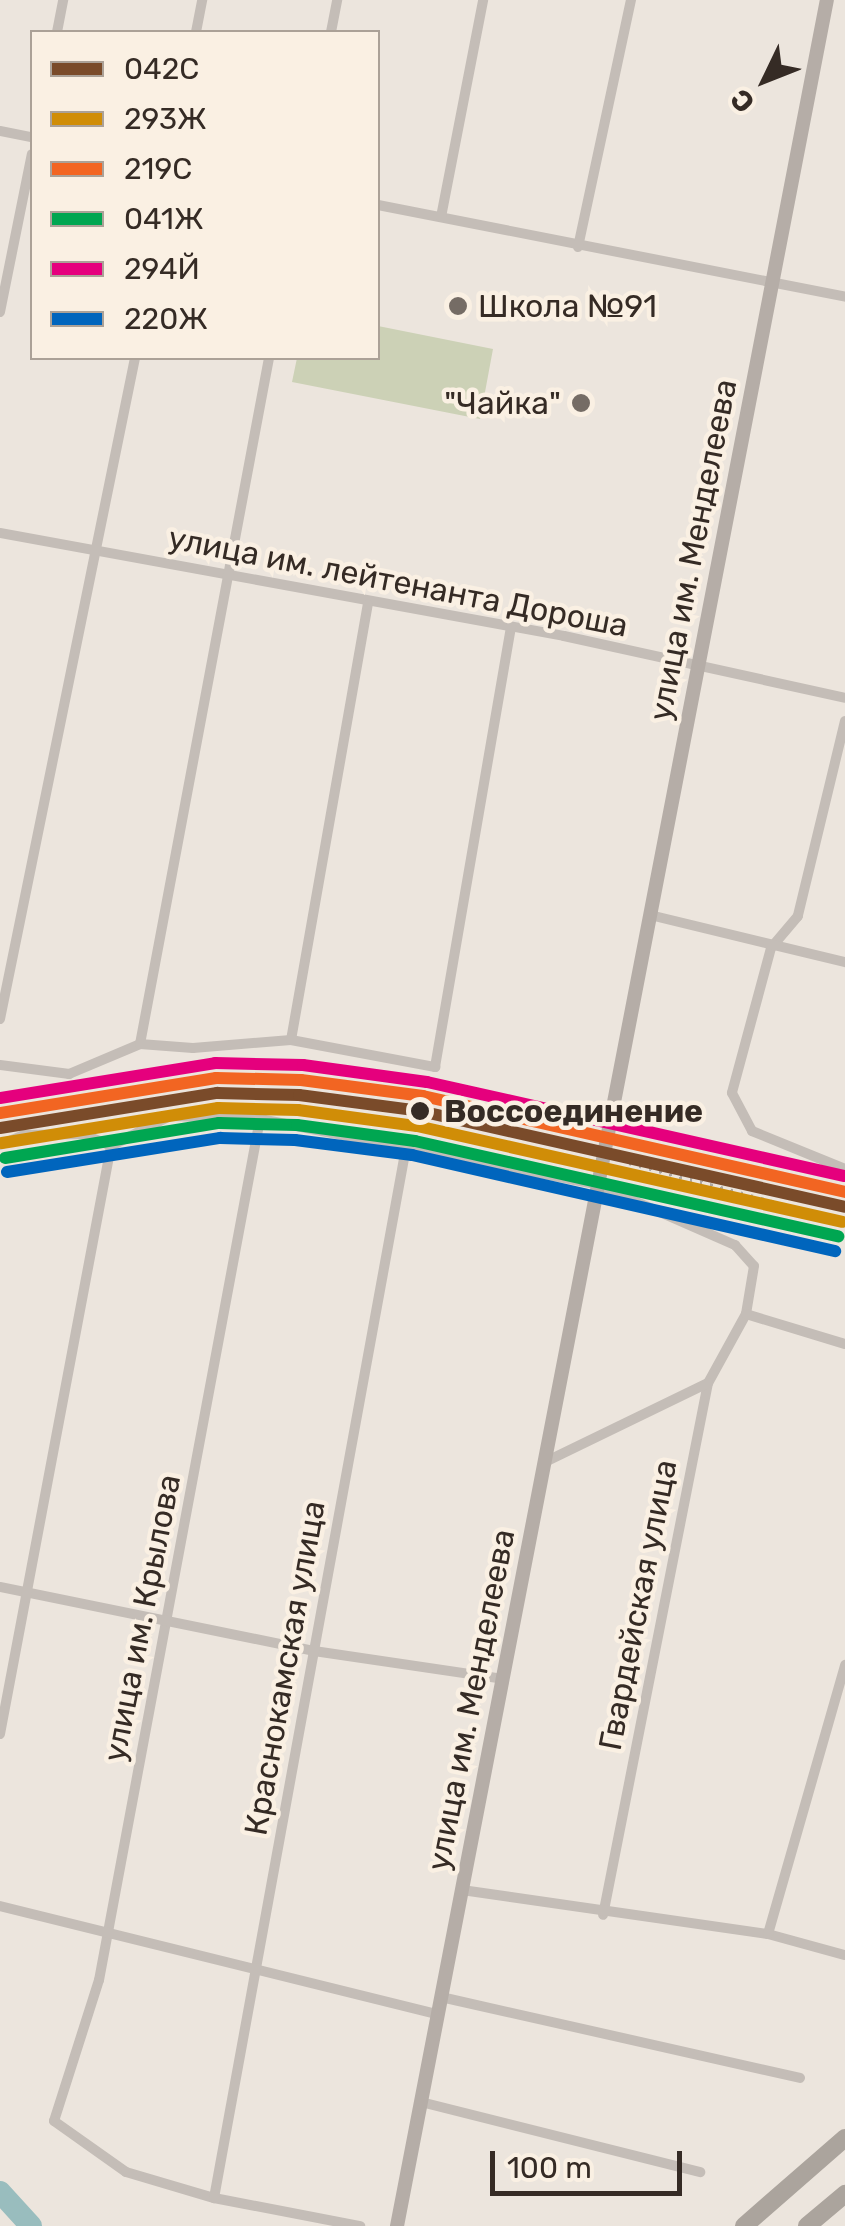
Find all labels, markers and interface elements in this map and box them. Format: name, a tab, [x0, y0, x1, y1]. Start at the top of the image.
legend	[30, 30, 380, 360]
north arrow	[715, 30, 815, 130]
text: 042С	[124, 51, 199, 87]
text: С	[724, 82, 761, 119]
text: 293Ж	[124, 101, 207, 137]
text: 219С	[124, 151, 192, 187]
text: 041Ж	[124, 201, 204, 237]
text: 294Й	[124, 251, 200, 287]
place label: Школа №91	[478, 287, 657, 325]
marker: Школа №91	[447, 295, 469, 317]
text: 220Ж	[124, 301, 208, 337]
street label: улица им. Менделеева	[641, 376, 745, 724]
place label: "Чайка"	[444, 384, 561, 422]
marker: "Чайка"	[570, 392, 592, 414]
street label: улица им. лейтенанта Дороша	[165, 519, 631, 645]
place label: Воссоединение	[444, 1092, 703, 1130]
marker: Воссоединение	[405, 1096, 435, 1126]
street label: Гвардейская улица	[591, 1456, 685, 1754]
street label: улица им. Крылова	[95, 1471, 189, 1765]
street label: Краснокамская улица	[237, 1498, 333, 1838]
street label: улица им. Менделеева	[419, 1526, 523, 1874]
scale bar	[495, 2131, 688, 2193]
text: 100 m	[507, 2150, 592, 2186]

